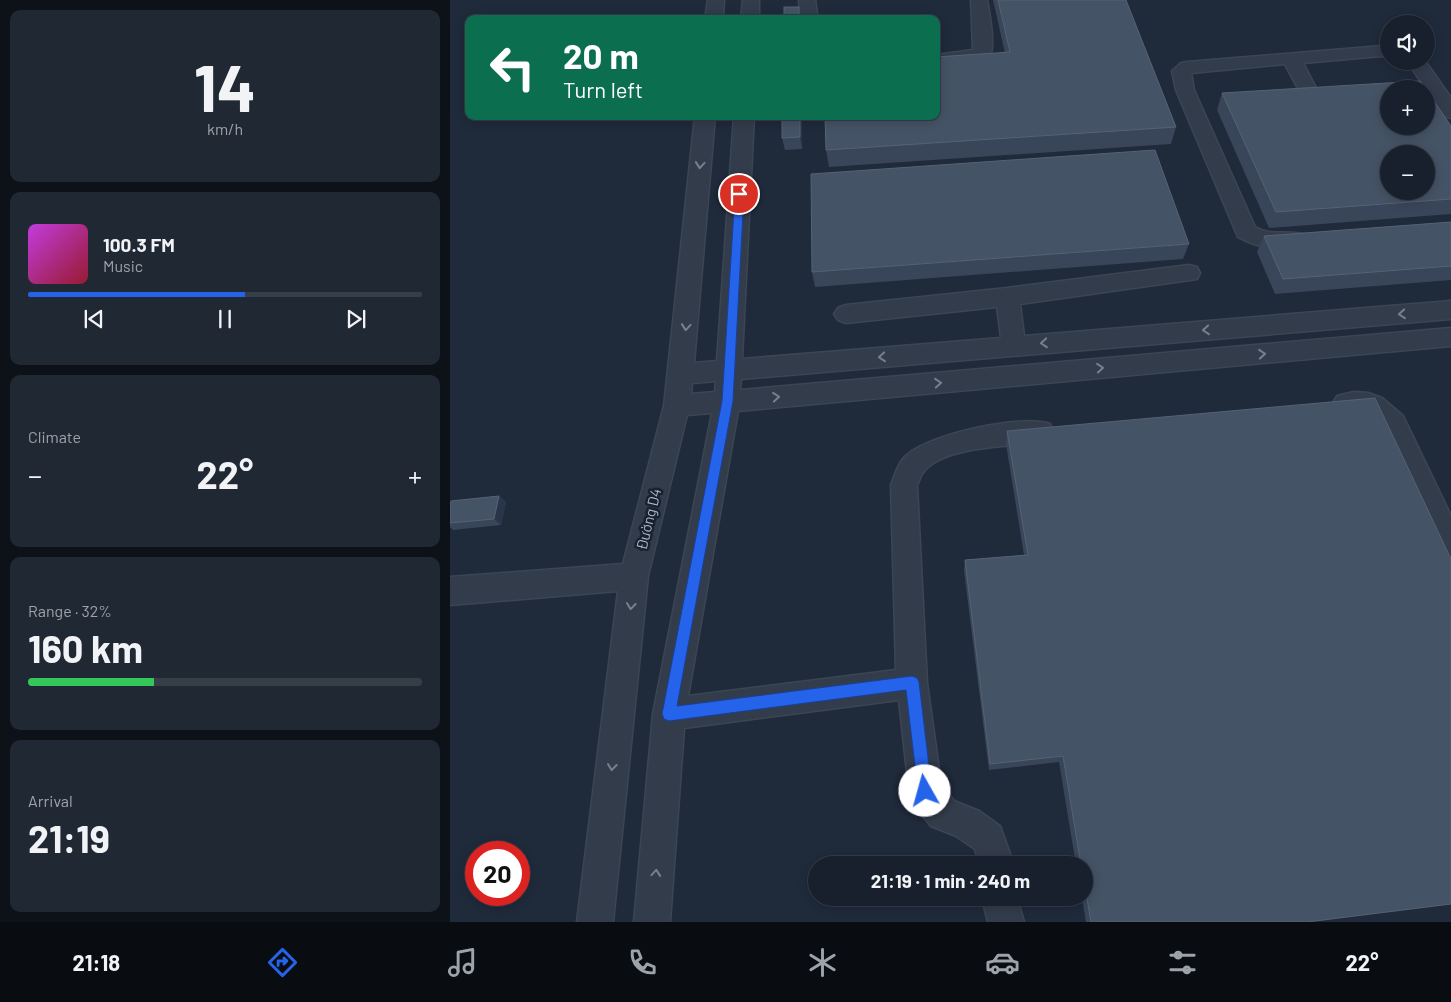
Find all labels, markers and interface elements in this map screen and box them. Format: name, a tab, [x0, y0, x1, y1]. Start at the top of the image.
map controls	[1380, 15, 1435, 200]
button: sound	[1380, 15, 1435, 70]
text: 20 m	[563, 34, 639, 76]
icon: left	[480, 35, 545, 100]
text: 14	[194, 47, 256, 125]
text: Turn left	[563, 76, 643, 102]
button: +	[1380, 80, 1435, 135]
text: km/h	[207, 119, 243, 138]
button: −	[1380, 145, 1435, 200]
one-way arrow	[695, 161, 706, 169]
pin	[718, 173, 760, 215]
icon: arrive	[725, 180, 753, 208]
text: 100.3 FM	[103, 233, 175, 256]
text: Music	[103, 256, 143, 275]
icon: previous	[80, 305, 108, 333]
icon: pause	[211, 305, 239, 333]
icon: next	[342, 305, 370, 333]
one-way arrow	[1398, 308, 1406, 319]
one-way arrow	[680, 323, 691, 331]
one-way arrow	[1201, 324, 1209, 335]
one-way arrow	[1039, 338, 1047, 349]
one-way arrow	[1258, 349, 1266, 360]
one-way arrow	[877, 351, 885, 362]
one-way arrow	[1096, 363, 1104, 374]
one-way arrow	[934, 377, 942, 388]
one-way arrow	[772, 392, 780, 403]
text: Climate	[28, 427, 81, 446]
text: 22°	[197, 451, 253, 497]
text: −	[28, 458, 42, 492]
text: +	[408, 458, 422, 492]
street label: Đường D4	[632, 486, 664, 552]
text: Range · 32%	[28, 601, 112, 620]
one-way arrow	[626, 602, 637, 610]
text: 160 km	[28, 625, 143, 671]
one-way arrow	[607, 763, 618, 771]
position arrow	[898, 764, 950, 816]
text: Arrival	[28, 791, 73, 810]
text: 21:19	[28, 815, 110, 861]
speed limit sign: 20	[465, 841, 530, 906]
one-way arrow	[651, 869, 662, 877]
text: 21:19 · 1 min · 240 m	[871, 869, 1030, 892]
icon: directions	[265, 945, 300, 980]
icon: music	[445, 945, 480, 980]
icon: phone	[625, 945, 660, 980]
icon: climate	[805, 945, 840, 980]
icon: car	[985, 945, 1020, 980]
icon: filters	[1165, 945, 1200, 980]
text: 21:18	[73, 949, 120, 975]
text: 22°	[1346, 949, 1378, 975]

